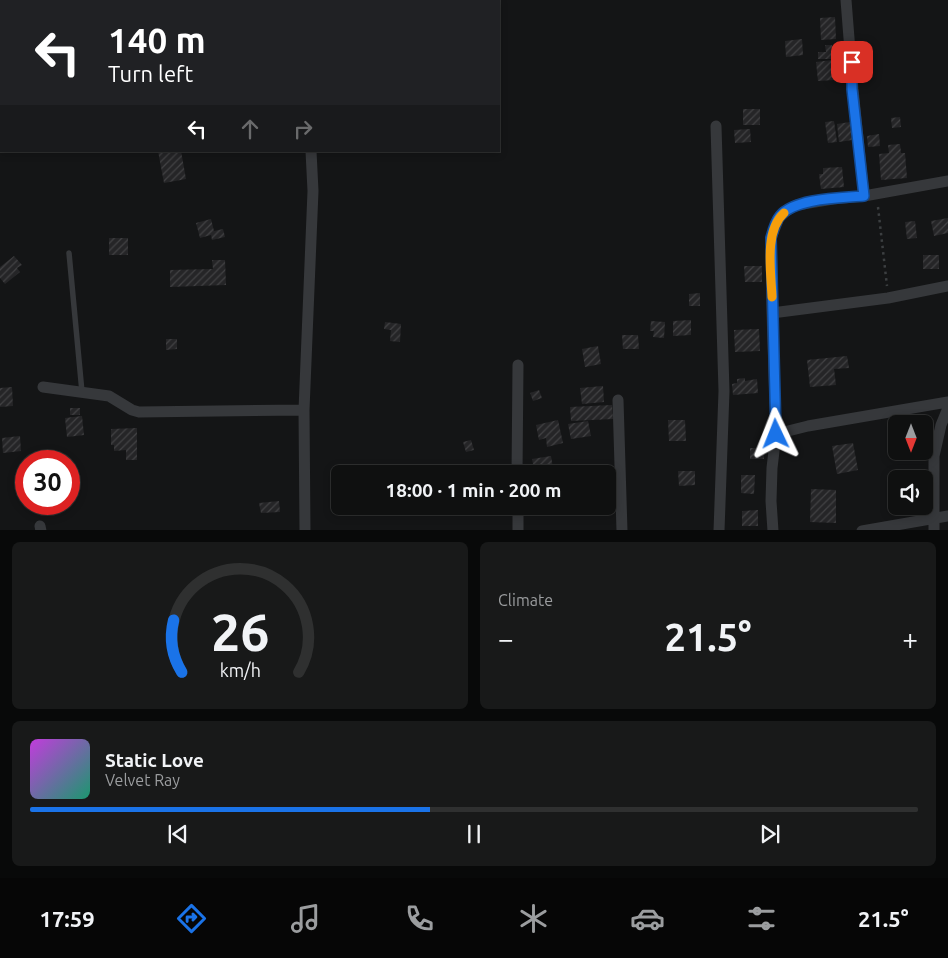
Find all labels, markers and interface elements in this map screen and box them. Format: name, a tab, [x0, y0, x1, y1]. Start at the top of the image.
icon: left	[25, 20, 90, 85]
text: 140 m	[108, 20, 206, 60]
pin	[831, 41, 873, 83]
icon: arrive	[838, 48, 866, 76]
text: Turn left	[108, 61, 193, 86]
icon: left	[183, 115, 211, 143]
icon: ahead	[236, 115, 264, 143]
icon: right	[289, 115, 317, 143]
position arrow	[749, 407, 801, 459]
north arrow	[888, 415, 932, 460]
map controls	[888, 415, 933, 515]
speed limit sign: 30	[15, 450, 80, 515]
button: sound	[888, 470, 933, 515]
text: 18:00 · 1 min · 200 m	[386, 479, 561, 501]
text: Climate	[498, 591, 553, 609]
text: 26	[211, 603, 269, 661]
text: 21.5°	[664, 616, 752, 658]
text: −	[498, 623, 514, 654]
text: +	[902, 623, 918, 654]
text: km/h	[219, 660, 261, 680]
text: Static Love	[105, 749, 204, 771]
text: Velvet Ray	[105, 771, 180, 789]
icon: previous	[164, 820, 192, 848]
icon: pause	[460, 820, 488, 848]
icon: next	[756, 820, 784, 848]
icon: directions	[174, 901, 209, 936]
icon: music	[288, 901, 323, 936]
icon: phone	[402, 901, 437, 936]
icon: climate	[516, 901, 551, 936]
icon: car	[630, 901, 665, 936]
icon: filters	[744, 901, 779, 936]
text: 17:59	[40, 906, 95, 931]
text: 21.5°	[858, 906, 908, 931]

